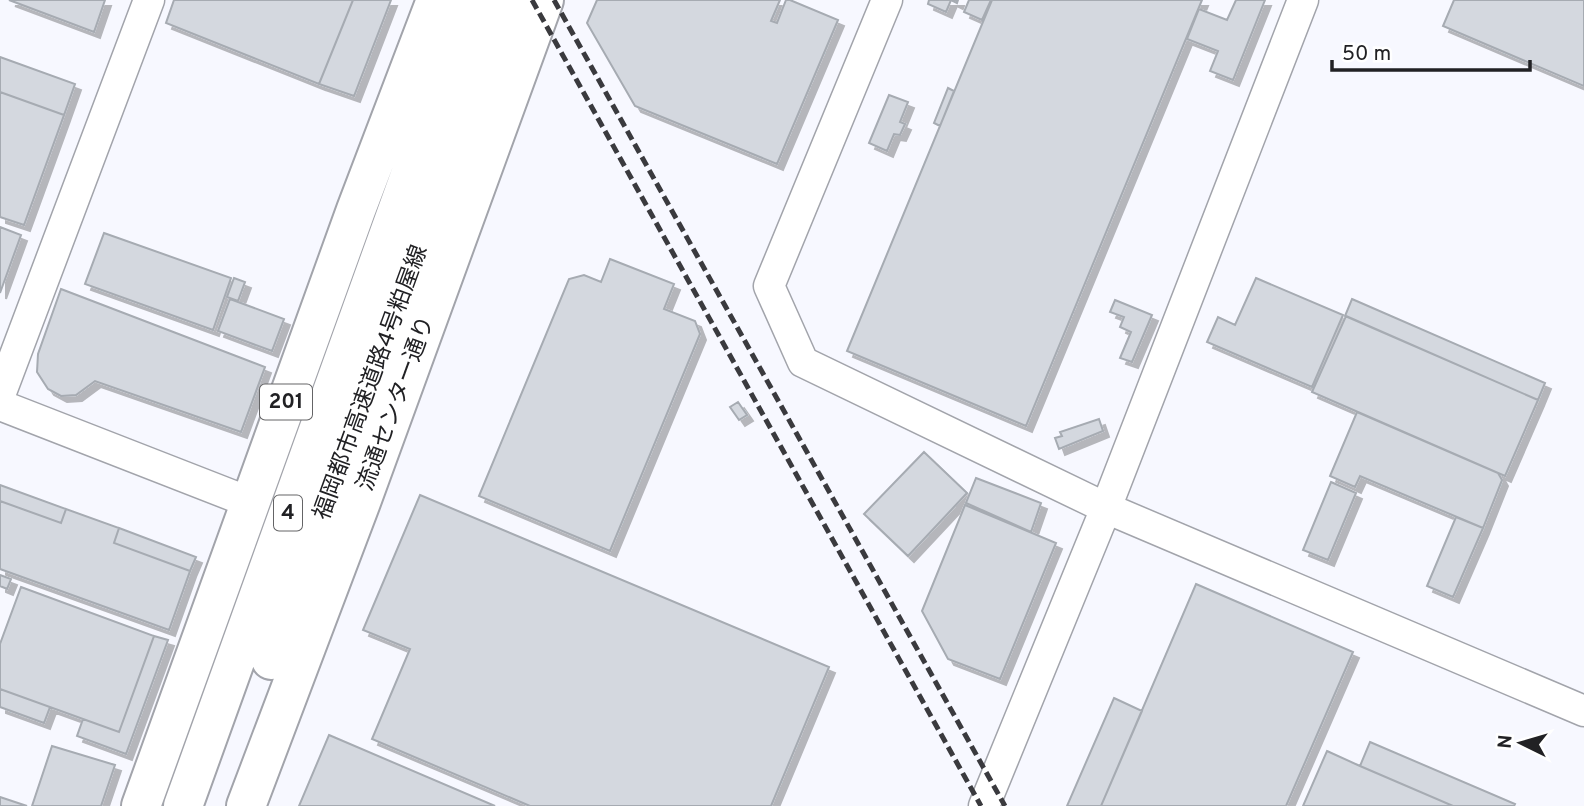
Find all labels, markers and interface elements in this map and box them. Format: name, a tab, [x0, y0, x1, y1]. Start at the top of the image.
scale bar	[1332, 28, 1530, 72]
text: 50 m	[1342, 41, 1391, 68]
street label: 福岡都市高速道路4号粕屋線	[309, 242, 435, 524]
street label: 流通センター通り	[352, 313, 442, 495]
road number: 201	[260, 384, 312, 420]
road number: 4	[274, 496, 302, 530]
north arrow	[1486, 708, 1556, 778]
text: N	[1494, 734, 1519, 750]

